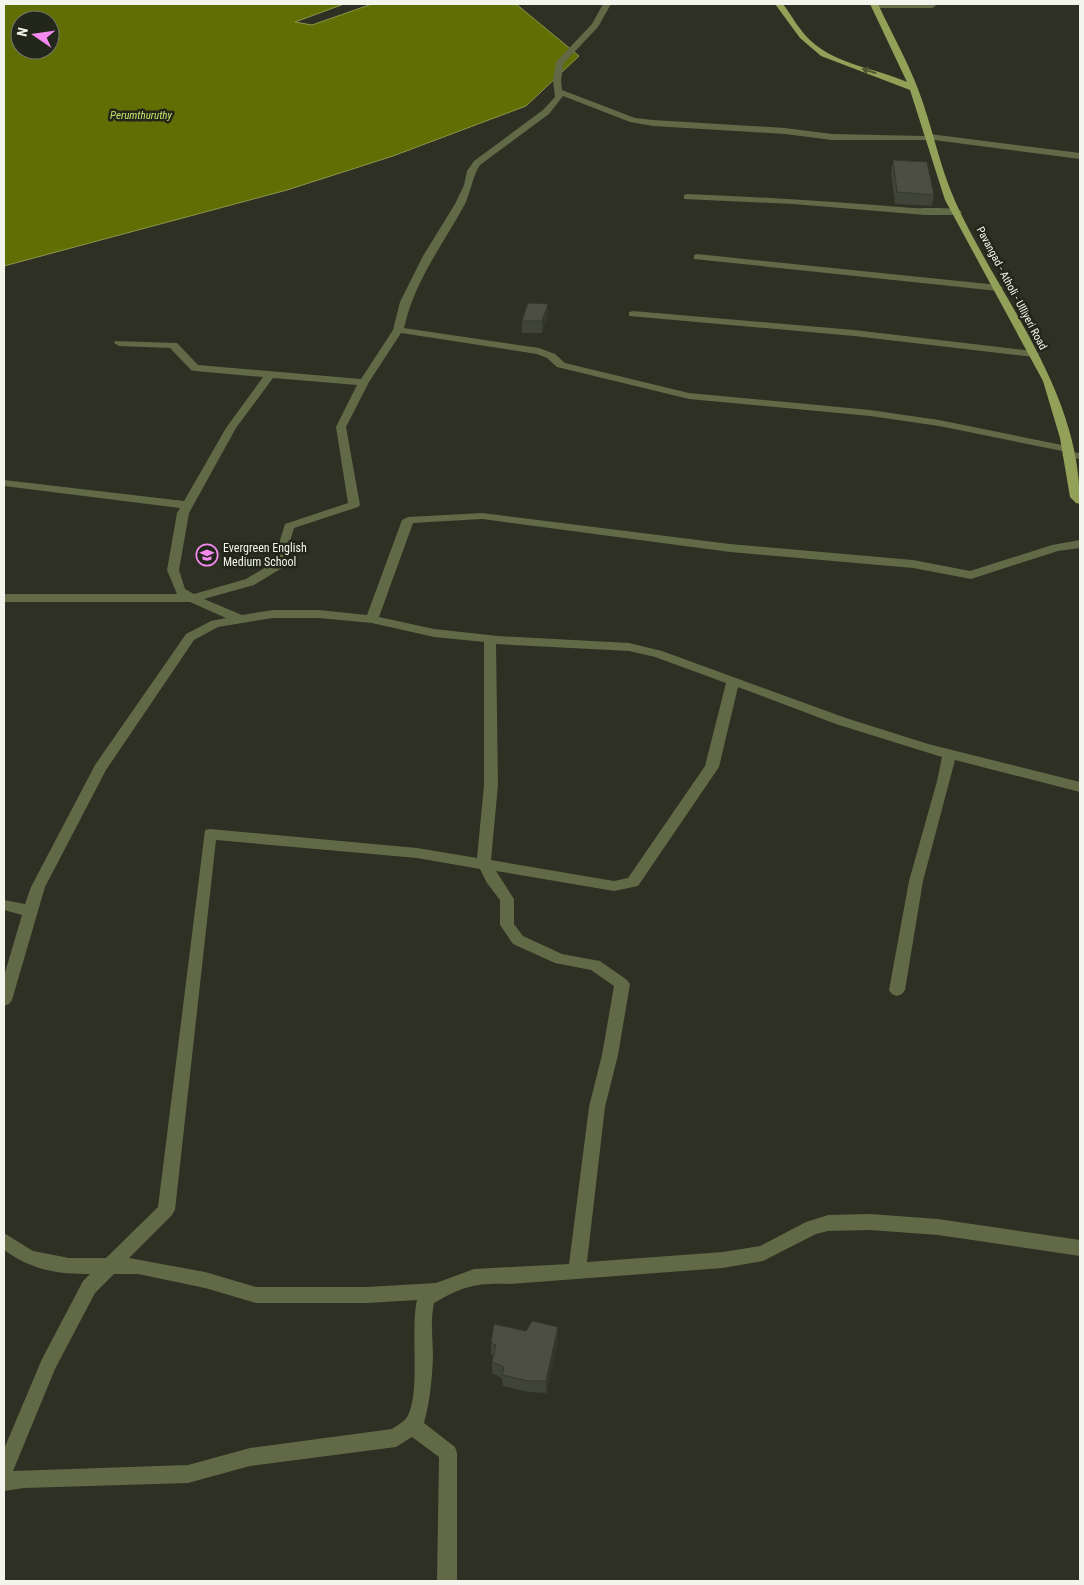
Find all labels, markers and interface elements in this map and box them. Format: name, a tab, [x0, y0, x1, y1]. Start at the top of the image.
north arrow	[10, 10, 60, 60]
text: N	[14, 26, 31, 38]
one-way arrow	[861, 66, 876, 74]
water label: Perumthuruthy	[110, 109, 173, 122]
street label: Pavangad - Atholi - Ulliyeri Road	[974, 225, 1050, 352]
place label: Evergreen English Medium School	[223, 541, 307, 569]
school or university icon: Evergreen English Medium School	[195, 543, 219, 567]

